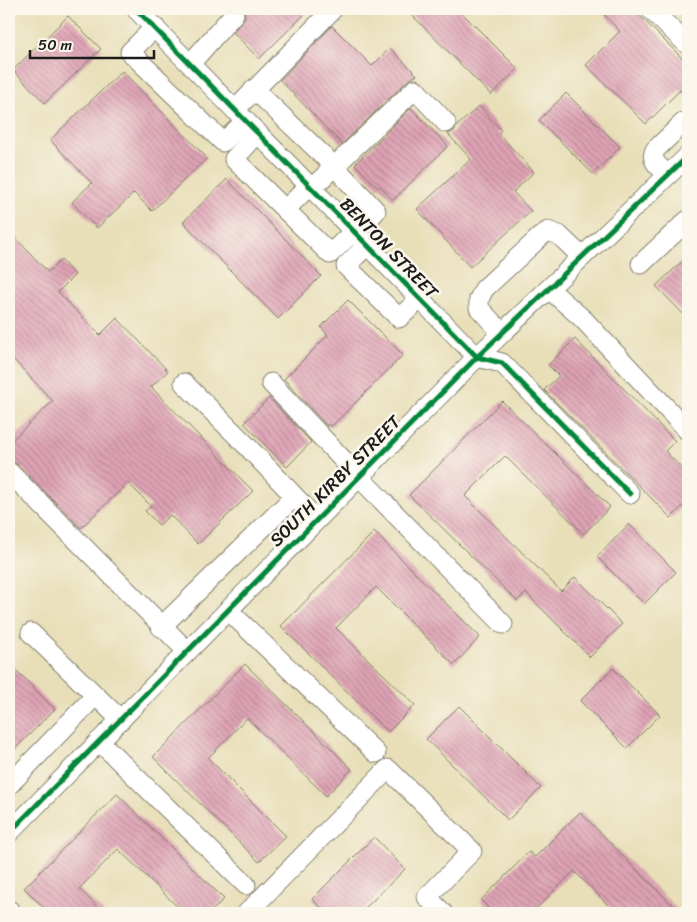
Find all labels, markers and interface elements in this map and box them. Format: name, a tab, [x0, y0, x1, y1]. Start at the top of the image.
scale bar	[30, 28, 154, 60]
text: 50 m	[38, 32, 73, 58]
street label: BENTON STREET	[332, 190, 447, 307]
street label: SOUTH KIRBY STREET	[261, 406, 410, 555]

